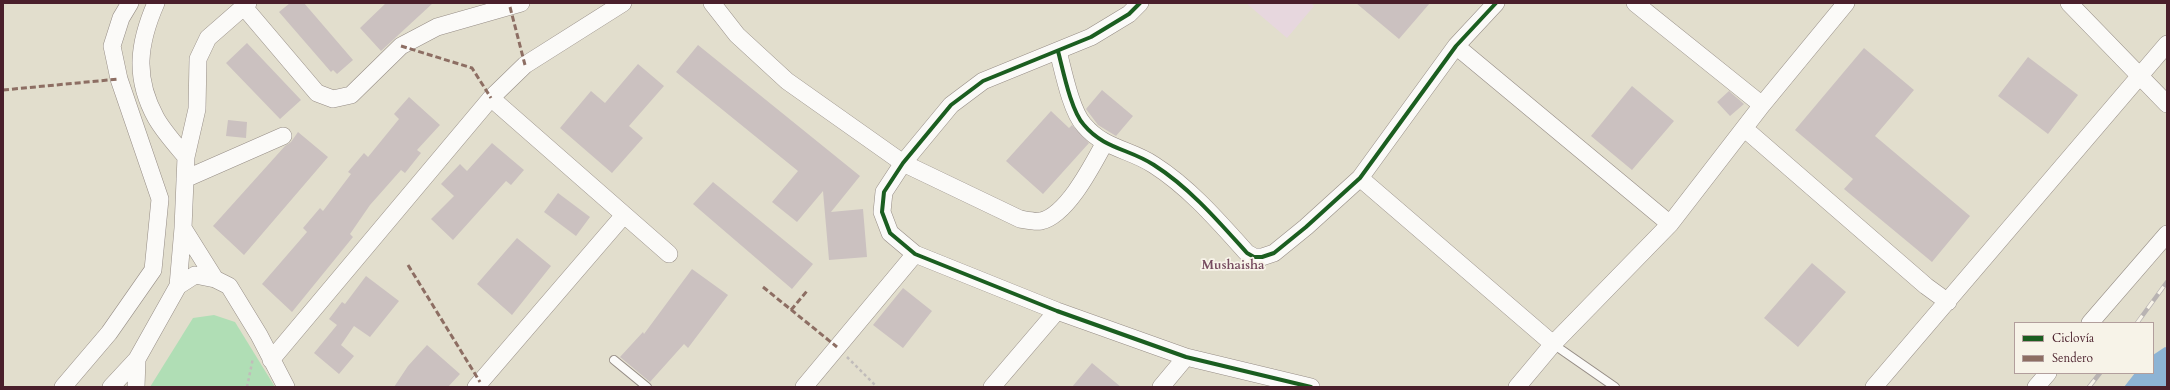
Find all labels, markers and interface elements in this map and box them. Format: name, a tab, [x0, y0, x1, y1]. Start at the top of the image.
district label: Mushaisha	[1201, 258, 1265, 274]
legend	[2014, 322, 2154, 374]
text: Ciclovía	[2052, 330, 2094, 346]
text: Sendero	[2052, 350, 2093, 366]

